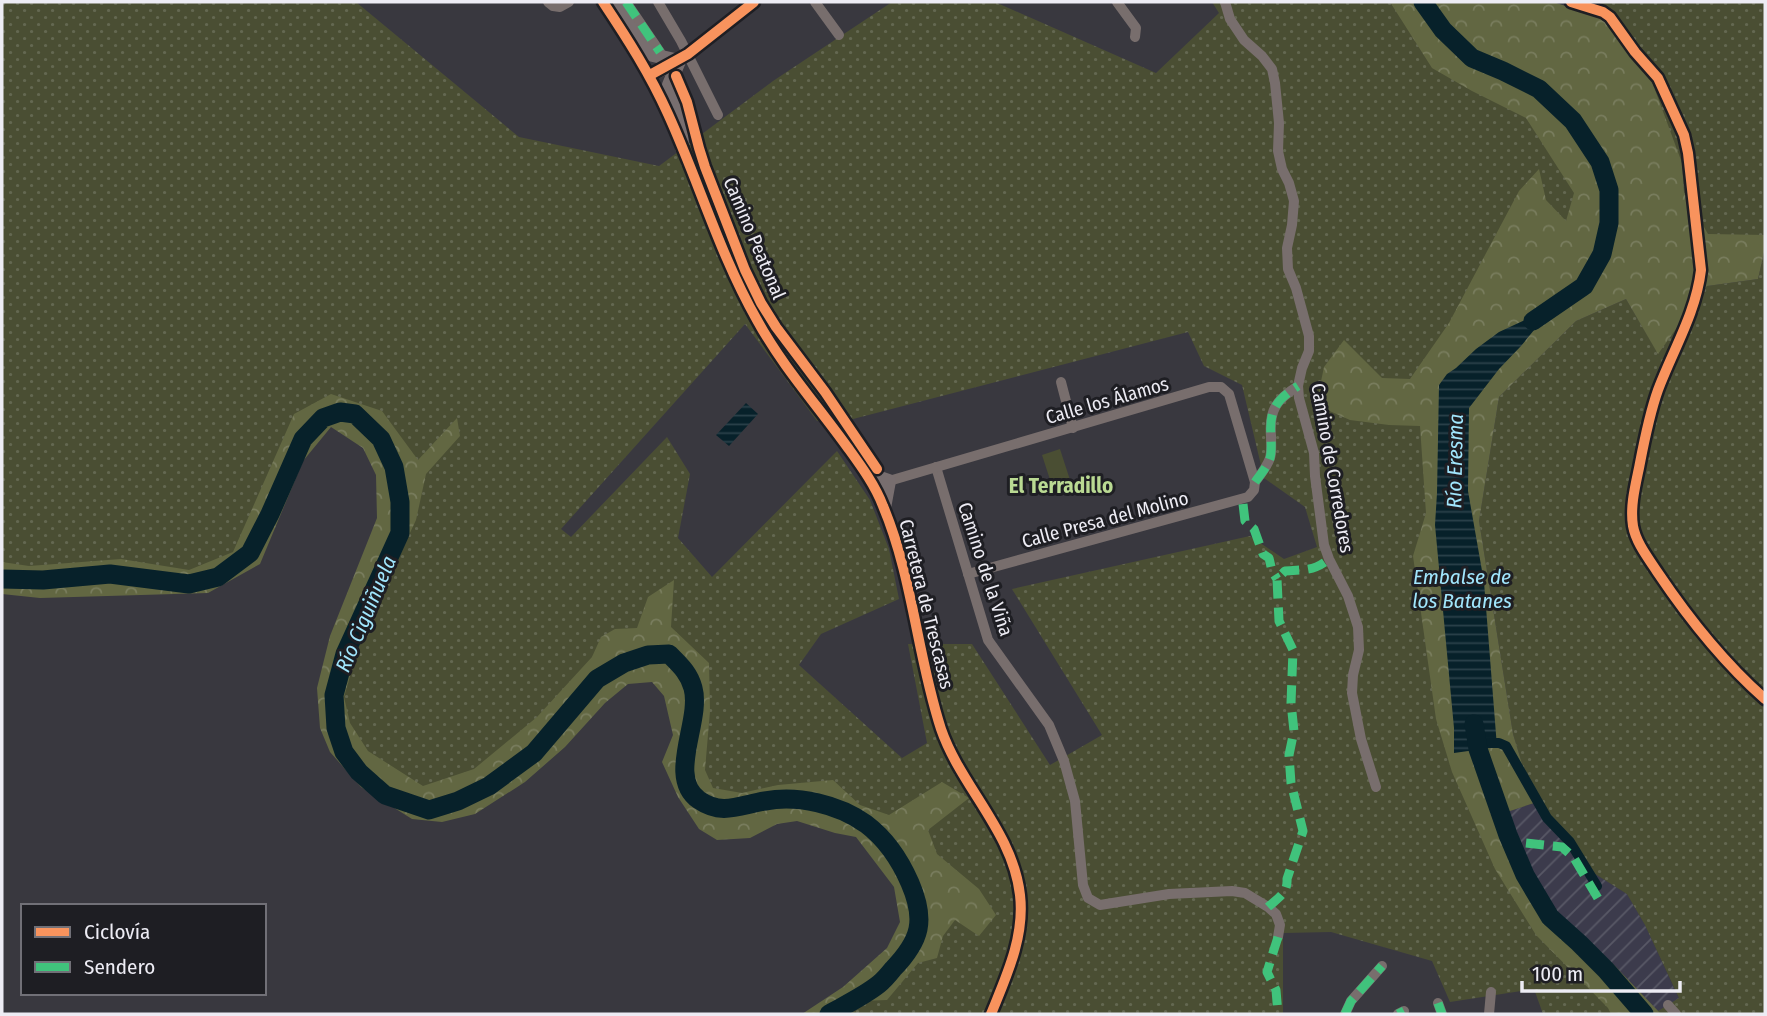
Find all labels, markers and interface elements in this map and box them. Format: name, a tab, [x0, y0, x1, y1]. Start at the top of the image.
street label: Camino Peatonal	[718, 174, 791, 303]
street label: Calle los Álamos	[1043, 372, 1171, 429]
street label: Camino de Corredores	[1306, 381, 1359, 555]
water label: Río Eresma	[1441, 413, 1469, 509]
district label: El Terradillo	[1009, 473, 1113, 499]
street label: Calle Presa del Molino	[1019, 486, 1191, 553]
street label: Camino de la Viña	[953, 499, 1018, 639]
street label: Carretera de Trescasas	[894, 517, 959, 691]
water label: Río Ciguiñuela	[330, 552, 402, 676]
water label: Embalse de los Batanes	[1412, 564, 1512, 614]
legend	[21, 904, 266, 995]
text: Ciclovía	[84, 919, 150, 945]
scale bar	[1522, 950, 1680, 994]
text: Sendero	[84, 954, 155, 980]
text: 100 m	[1532, 961, 1583, 987]

